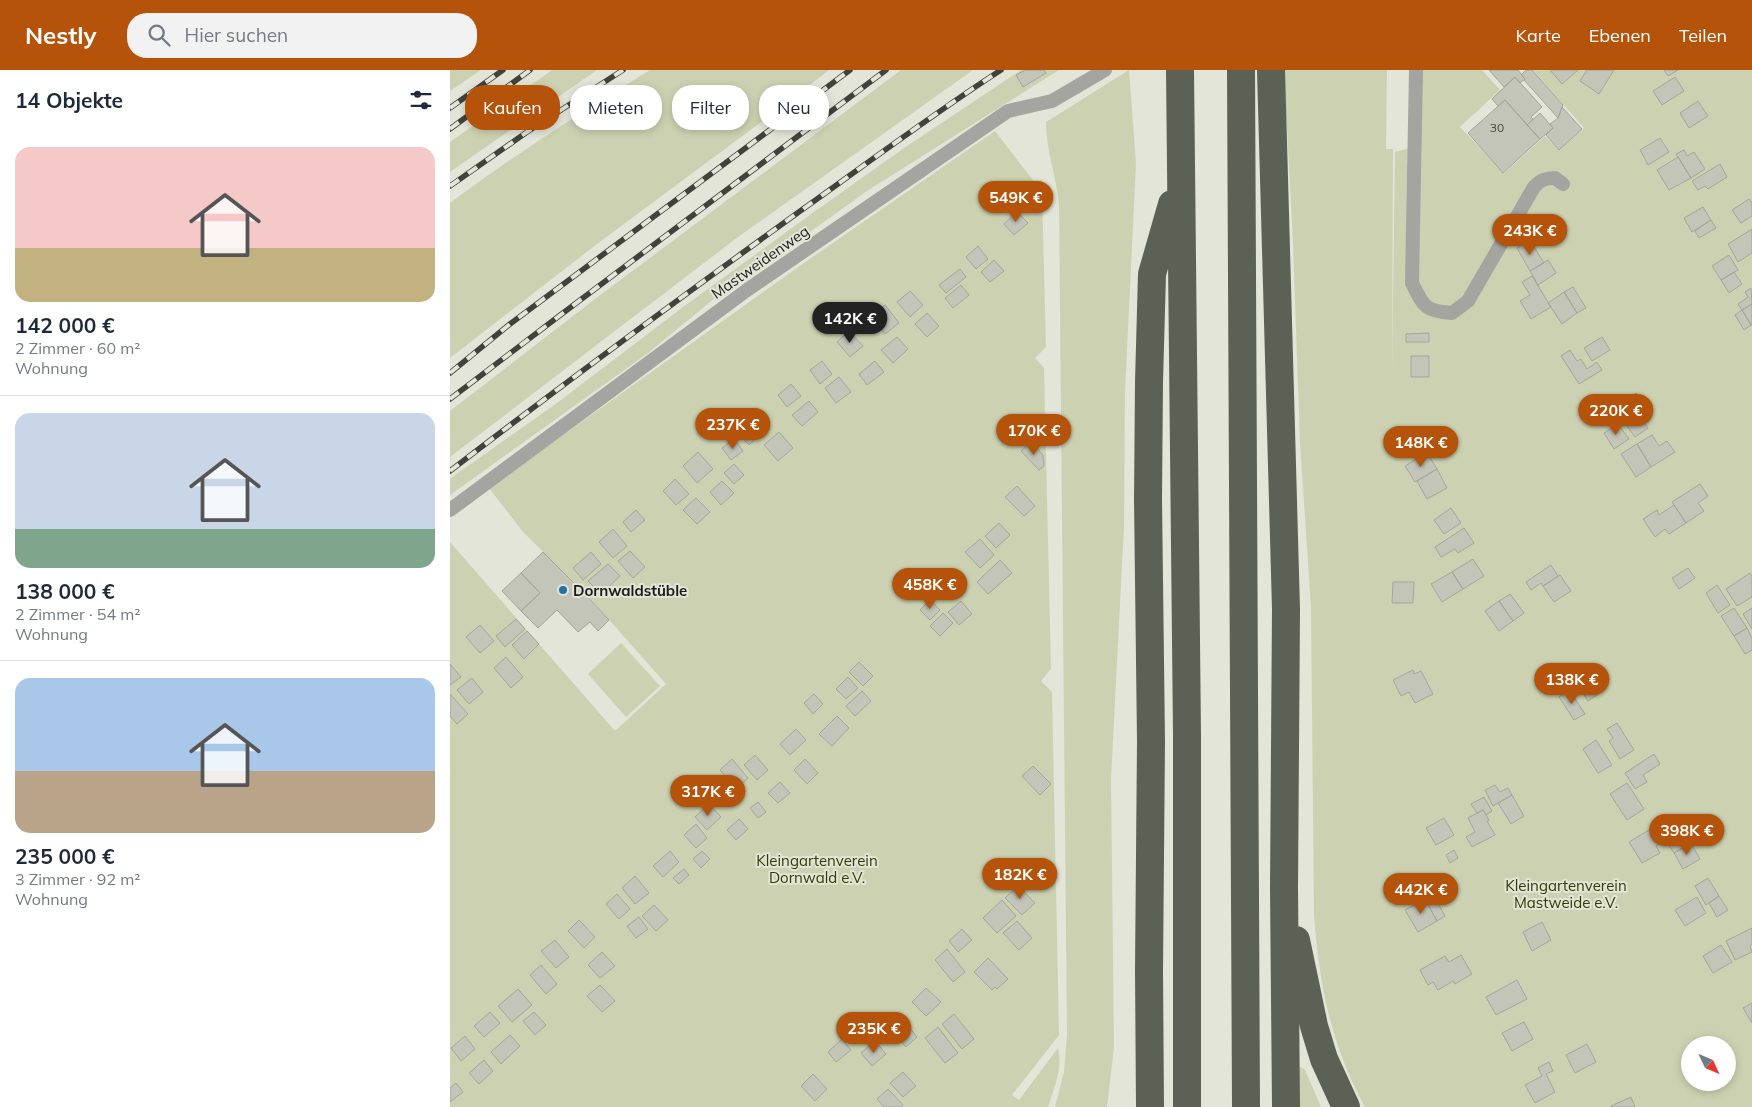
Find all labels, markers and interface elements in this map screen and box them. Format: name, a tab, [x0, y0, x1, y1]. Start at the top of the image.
search box	[127, 13, 477, 58]
text: Nestly	[25, 20, 97, 50]
icon: search	[145, 21, 173, 49]
text: Hier suchen	[185, 23, 288, 47]
text: Karte	[1515, 24, 1561, 47]
text: Ebenen	[1589, 24, 1651, 47]
text: Teilen	[1679, 24, 1727, 47]
chip: Kaufen	[465, 85, 560, 130]
chip: Mieten	[570, 85, 662, 130]
chip: Filter	[672, 85, 749, 130]
chip: Neu	[759, 85, 829, 130]
icon: filters	[407, 86, 435, 114]
text: 14 Objekte	[15, 87, 123, 113]
house number: 30	[1490, 120, 1504, 135]
icon: home	[180, 180, 270, 270]
pin: 549K €	[975, 180, 1057, 223]
text: 549K €	[989, 187, 1043, 207]
pin: 243K €	[1489, 214, 1571, 256]
text: 243K €	[1503, 220, 1557, 240]
street label: Mastweidenweg	[707, 221, 813, 303]
pin: 142K €	[809, 302, 891, 344]
text: 142K €	[823, 308, 877, 328]
text: 142 000 €	[15, 312, 115, 338]
text: 2 Zimmer · 60 m²	[15, 338, 140, 358]
text: Wohnung	[15, 358, 88, 378]
pin: 220K €	[1575, 394, 1657, 436]
text: 220K €	[1589, 400, 1643, 420]
pin: 237K €	[692, 408, 774, 450]
text: 237K €	[706, 414, 760, 434]
pin: 170K €	[993, 414, 1075, 456]
text: 170K €	[1007, 420, 1061, 440]
pin: 148K €	[1380, 426, 1462, 468]
text: 148K €	[1394, 432, 1448, 452]
icon: home	[180, 445, 270, 535]
pin: 458K €	[889, 568, 971, 610]
text: 458K €	[903, 574, 957, 594]
text: 138 000 €	[15, 578, 115, 604]
place label: Dornwaldstüble	[573, 581, 687, 600]
marker: Dornwaldstüble	[557, 584, 569, 596]
text: 2 Zimmer · 54 m²	[15, 604, 140, 624]
text: Wohnung	[15, 624, 88, 644]
pin: 138K €	[1531, 662, 1613, 705]
text: 138K €	[1545, 669, 1599, 689]
icon: home	[180, 710, 270, 800]
pin: 317K €	[667, 774, 749, 817]
text: 317K €	[681, 781, 735, 801]
pin: 398K €	[1646, 814, 1728, 856]
text: 398K €	[1660, 820, 1714, 840]
text: 235 000 €	[15, 843, 115, 869]
park label: Kleingartenverein Dornwald e.V.	[756, 851, 878, 887]
pin: 182K €	[979, 858, 1061, 900]
text: 182K €	[993, 864, 1047, 884]
text: 3 Zimmer · 92 m²	[15, 869, 140, 889]
pin: 442K €	[1380, 872, 1462, 915]
park label: Kleingartenverein Mastweide e.V.	[1505, 876, 1627, 912]
text: 442K €	[1394, 879, 1448, 899]
text: Wohnung	[15, 889, 88, 909]
pin: 235K €	[833, 1012, 915, 1054]
text: 235K €	[847, 1018, 901, 1038]
north arrow	[1681, 1036, 1736, 1091]
map controls	[1681, 1036, 1736, 1091]

